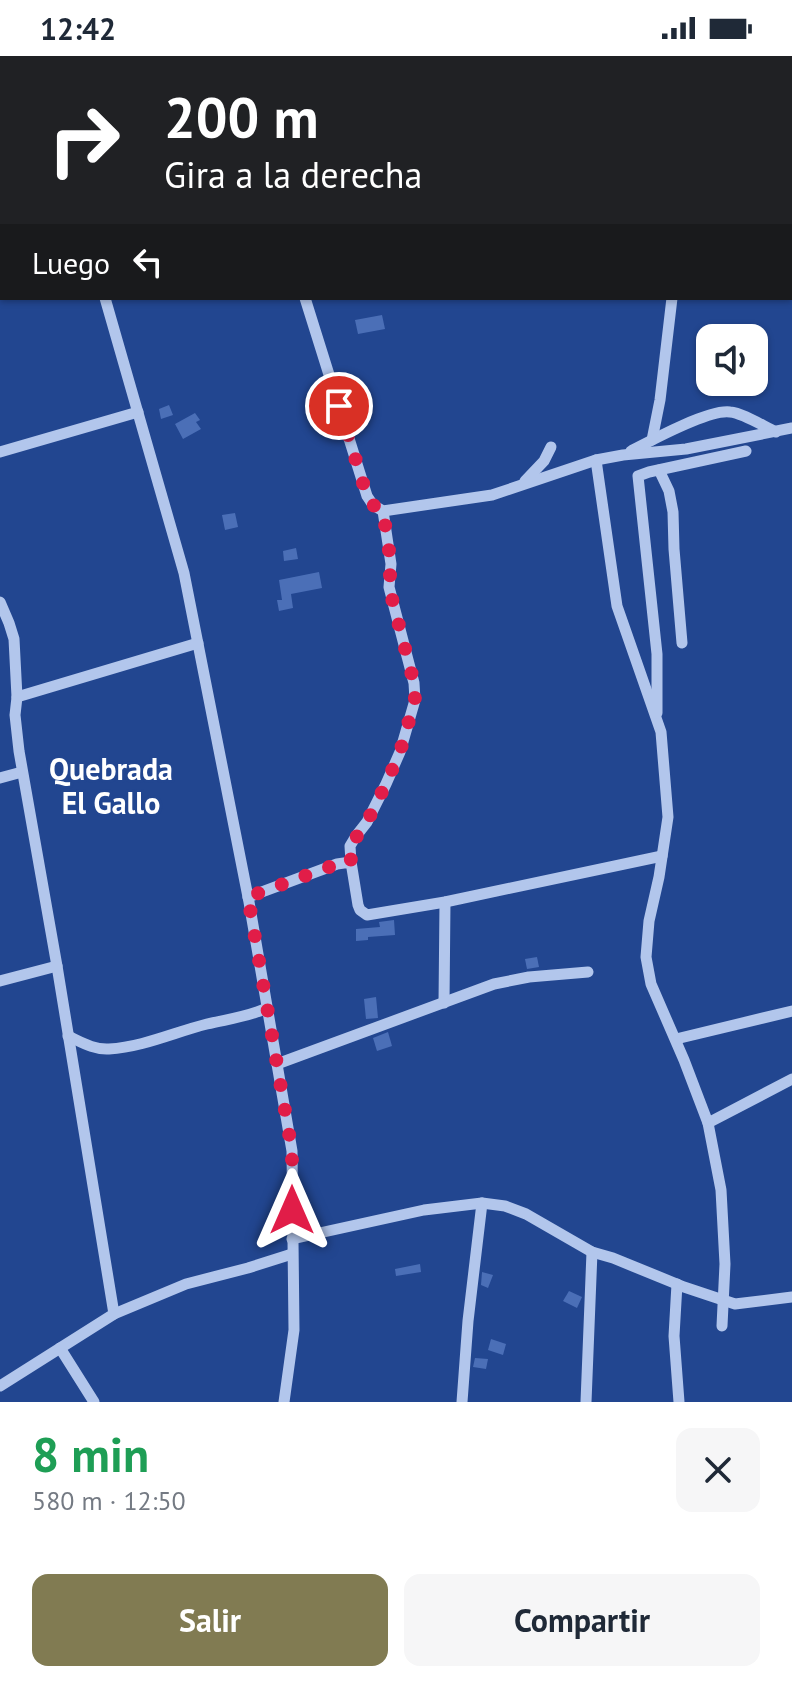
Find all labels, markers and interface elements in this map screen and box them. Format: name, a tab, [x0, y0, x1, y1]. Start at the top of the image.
text: 12:42	[40, 9, 116, 48]
text: 200 m	[164, 81, 319, 153]
icon: right	[32, 88, 136, 192]
text: Gira a la derecha	[164, 151, 422, 198]
icon: left	[126, 240, 170, 284]
text: Luego	[32, 243, 110, 282]
map controls	[696, 324, 768, 396]
button: sound	[696, 324, 768, 396]
pin	[305, 372, 373, 440]
icon: arrive	[317, 384, 361, 428]
district label: Quebrada El Gallo	[49, 749, 173, 822]
position arrow	[250, 1168, 334, 1252]
text: 8 min	[32, 1423, 149, 1485]
button: close	[676, 1428, 760, 1512]
text: 580 m · 12:50	[32, 1484, 186, 1517]
button: Salir	[32, 1574, 388, 1666]
button: Compartir	[404, 1574, 760, 1666]

